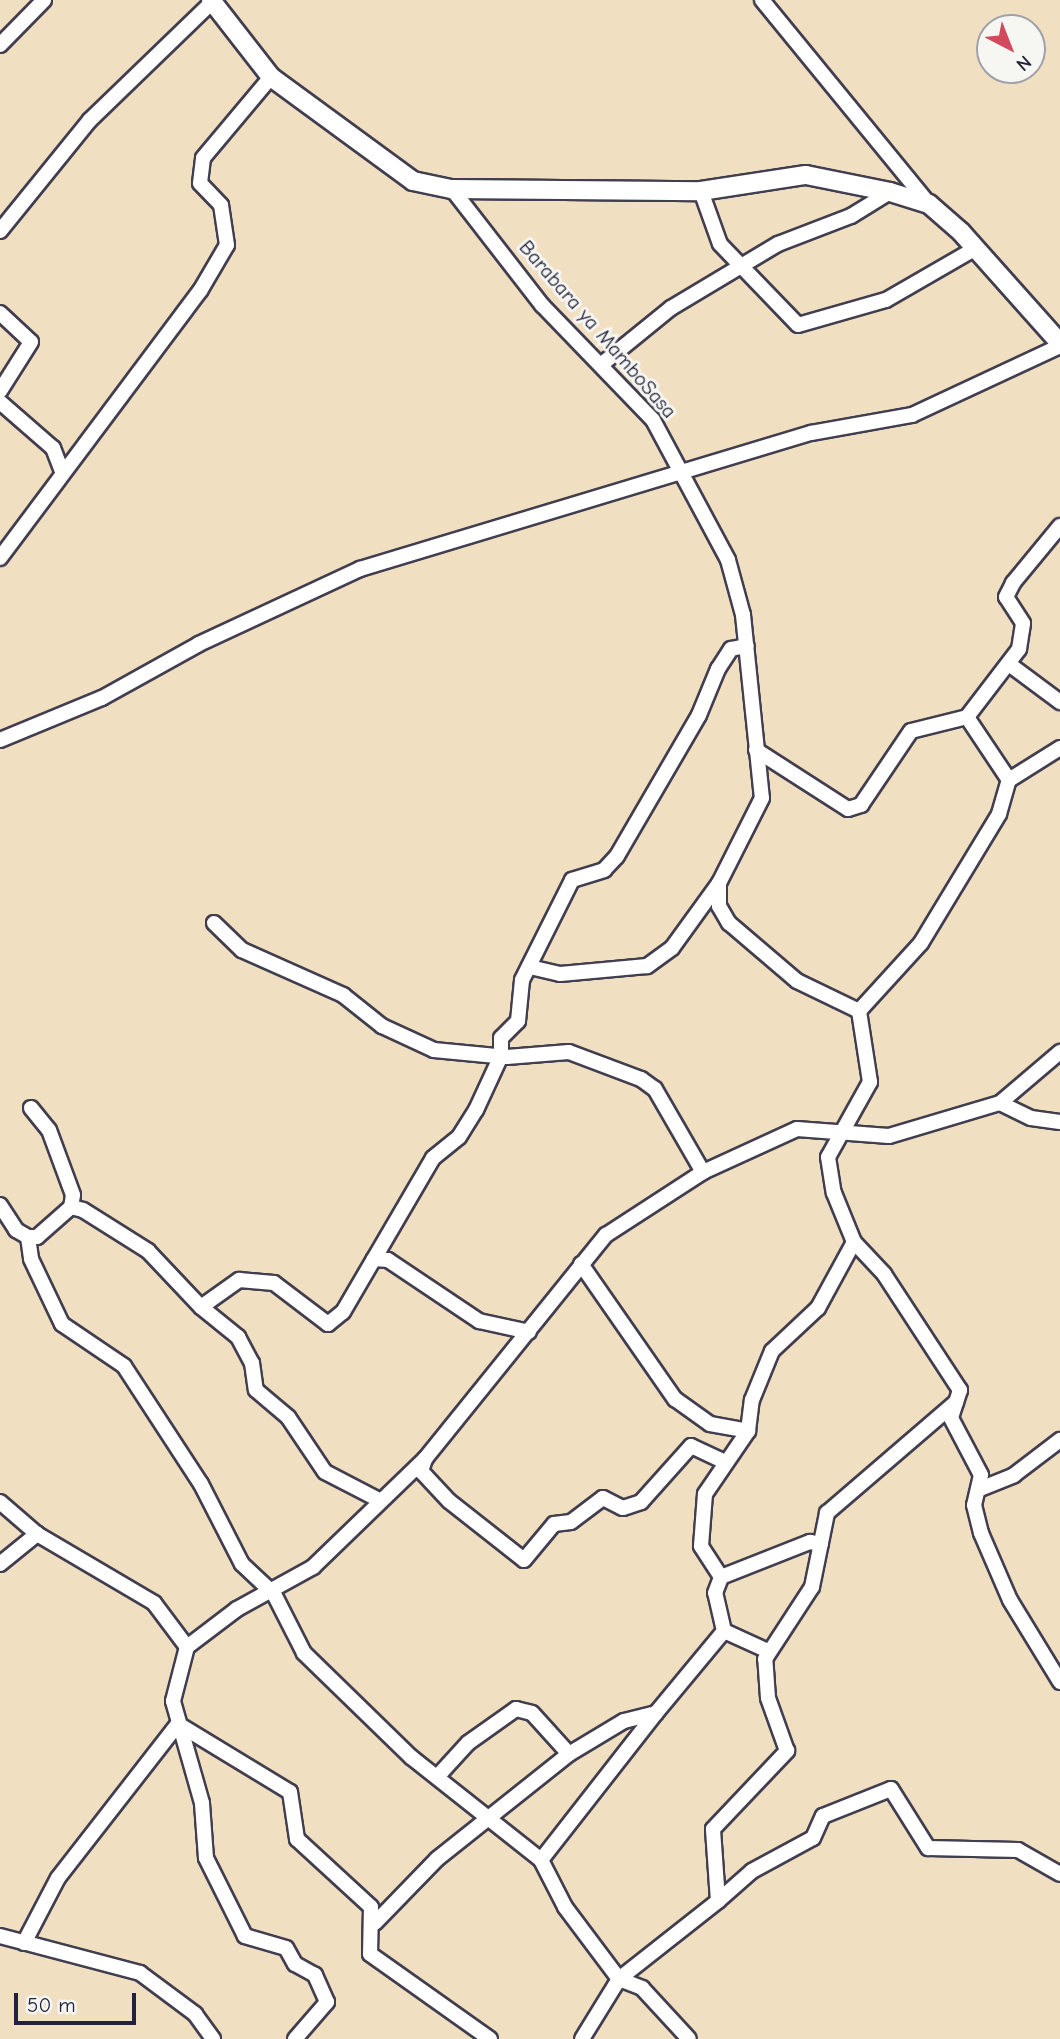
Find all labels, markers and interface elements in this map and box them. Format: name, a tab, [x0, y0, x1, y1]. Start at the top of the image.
north arrow	[976, 14, 1046, 84]
text: N	[1012, 51, 1036, 75]
street label: Barabara ya MamboSasa	[514, 235, 682, 423]
scale bar	[18, 1980, 140, 2024]
text: 50 m	[27, 1993, 76, 2017]

